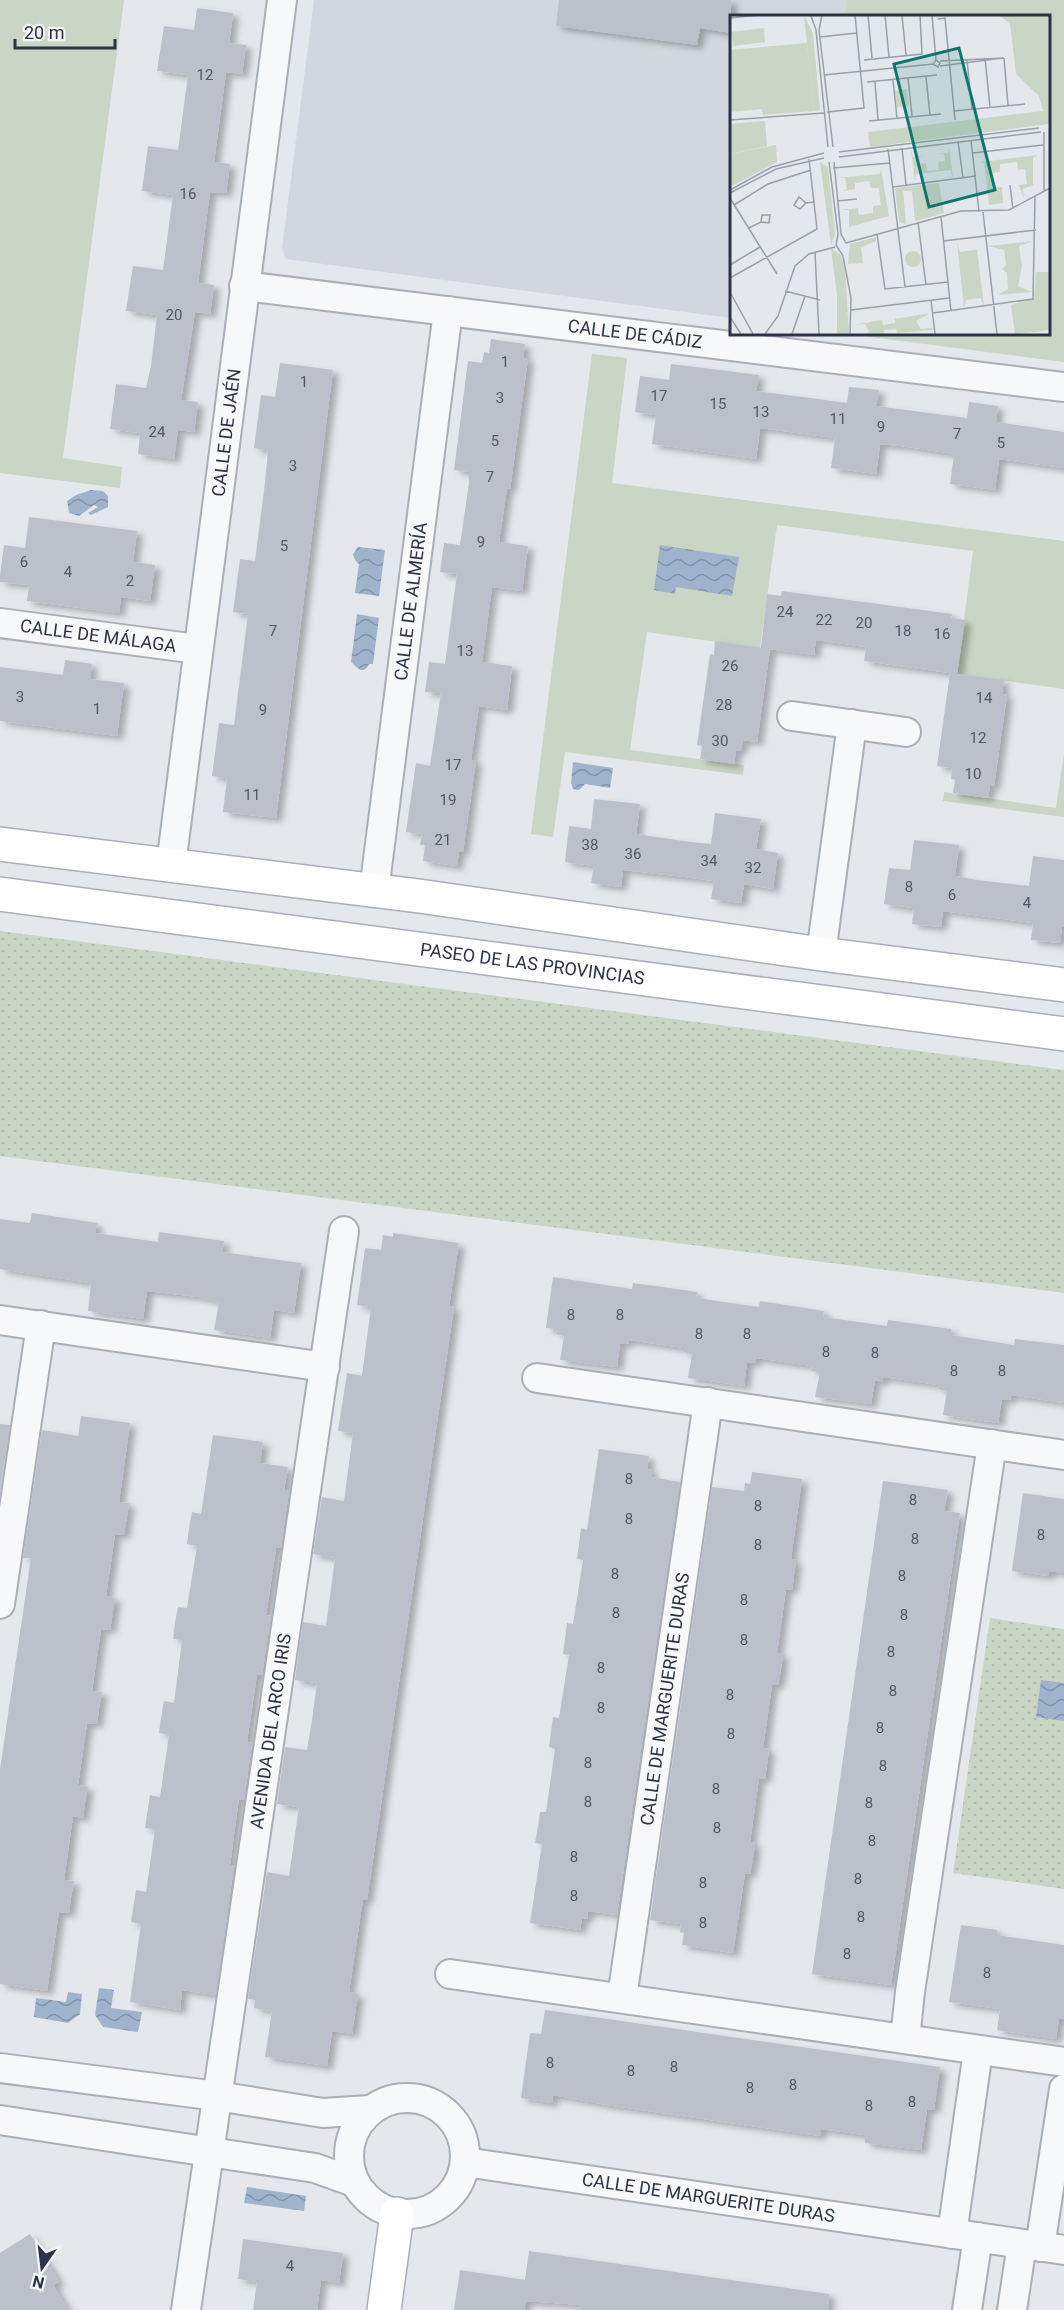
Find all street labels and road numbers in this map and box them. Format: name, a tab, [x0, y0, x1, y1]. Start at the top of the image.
street label: CALLE DE CÁDIZ	[567, 315, 704, 352]
street label: CALLE DE JAÉN	[207, 367, 245, 498]
street label: CALLE DE ALMERÍA	[390, 521, 431, 682]
street label: CALLE DE MÁLAGA	[19, 615, 178, 656]
street label: PASEO DE LAS PROVINCIAS	[419, 938, 646, 989]
street label: CALLE DE MARGUERITE DURAS	[636, 1571, 693, 1827]
street label: AVENIDA DEL ARCO IRIS	[246, 1632, 295, 1830]
street label: CALLE DE MARGUERITE DURAS	[581, 2168, 837, 2226]

